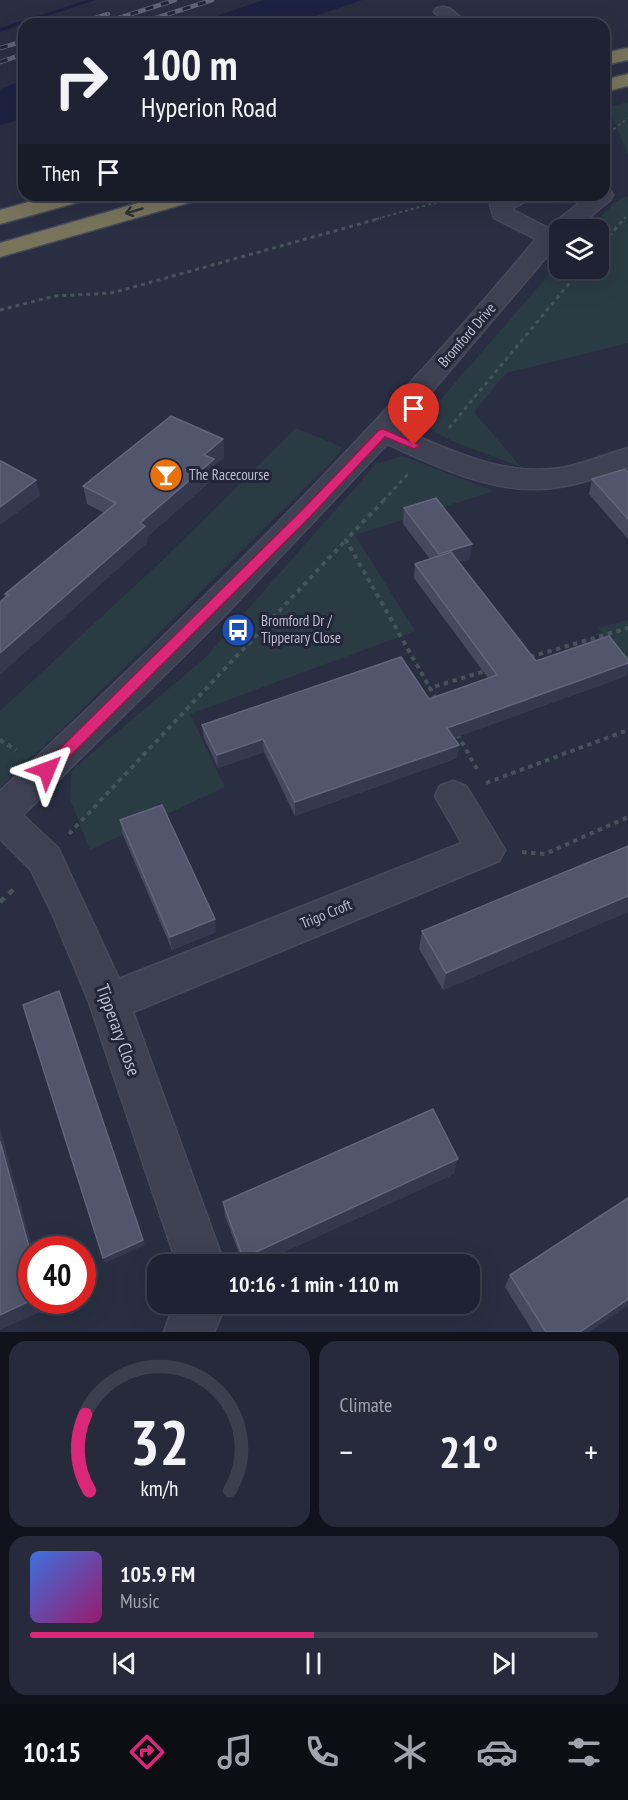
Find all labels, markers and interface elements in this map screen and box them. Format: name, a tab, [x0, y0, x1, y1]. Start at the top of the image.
text: 100 m	[141, 37, 238, 92]
icon: right	[42, 42, 120, 120]
text: Hyperion Road	[141, 90, 277, 124]
icon: arrive	[92, 156, 125, 189]
text: Then	[42, 159, 80, 187]
one-way arrow	[125, 206, 144, 217]
map controls	[549, 219, 609, 279]
button: layers	[549, 219, 609, 279]
street label: Bromford Drive	[434, 299, 500, 371]
pin	[388, 383, 439, 445]
icon: arrive	[397, 392, 430, 425]
bar icon: The Racecourse	[148, 457, 184, 493]
place label: The Racecourse	[189, 465, 270, 484]
place label: Bromford Dr / Tipperary Close	[261, 611, 341, 647]
bus stop icon: Bromford Dr / Tipperary Close	[220, 612, 256, 648]
position arrow	[15, 738, 79, 802]
street label: Trigo Croft	[297, 895, 354, 932]
street label: Tipperary Close	[91, 981, 146, 1079]
speed limit sign: 40	[18, 1236, 96, 1314]
text: 10:16 · 1 min · 110 m	[228, 1270, 399, 1298]
text: Climate	[340, 1392, 392, 1418]
text: 32	[129, 1401, 189, 1482]
text: 21°	[439, 1422, 498, 1480]
text: −	[340, 1430, 353, 1473]
text: +	[584, 1430, 598, 1473]
text: km/h	[140, 1474, 178, 1502]
text: 105.9 FM	[120, 1560, 195, 1588]
text: Music	[120, 1588, 160, 1614]
icon: previous	[108, 1647, 141, 1680]
icon: pause	[297, 1647, 330, 1680]
icon: next	[487, 1647, 520, 1680]
icon: directions	[126, 1731, 168, 1773]
icon: music	[214, 1731, 256, 1773]
icon: phone	[301, 1731, 343, 1773]
icon: climate	[389, 1731, 431, 1773]
icon: car	[476, 1731, 518, 1773]
icon: filters	[563, 1731, 605, 1773]
text: 10:15	[23, 1735, 81, 1769]

